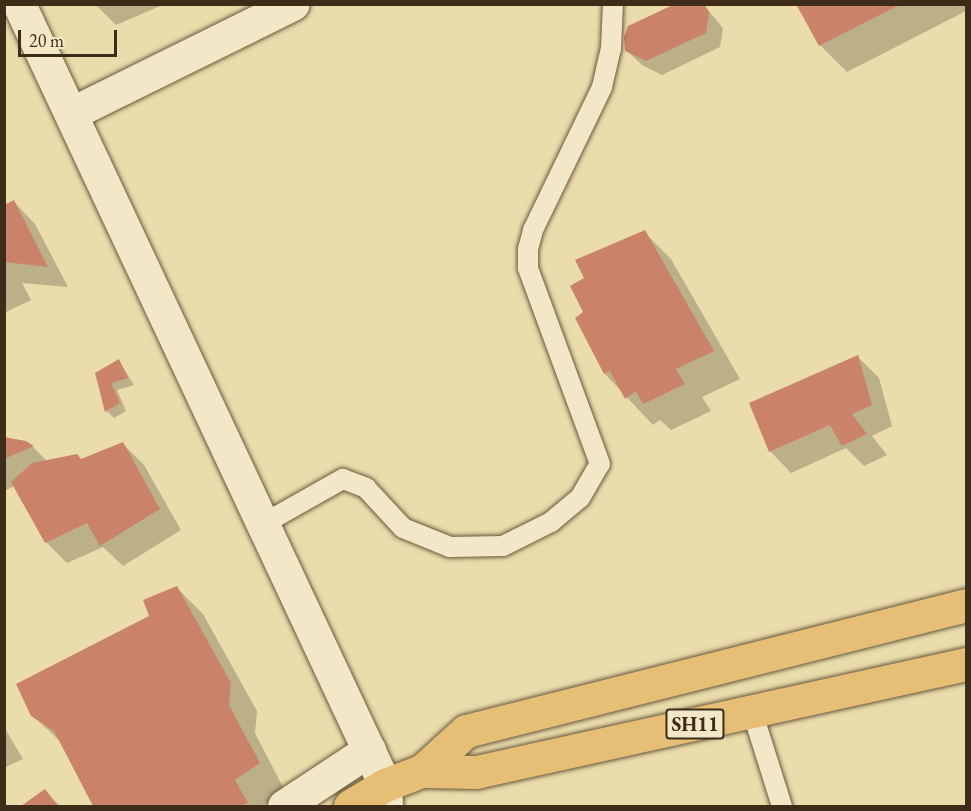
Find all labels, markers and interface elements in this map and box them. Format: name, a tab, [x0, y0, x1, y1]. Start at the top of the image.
scale bar	[21, 18, 120, 56]
text: 20 m	[29, 29, 64, 52]
road number: SH11	[665, 707, 725, 741]

